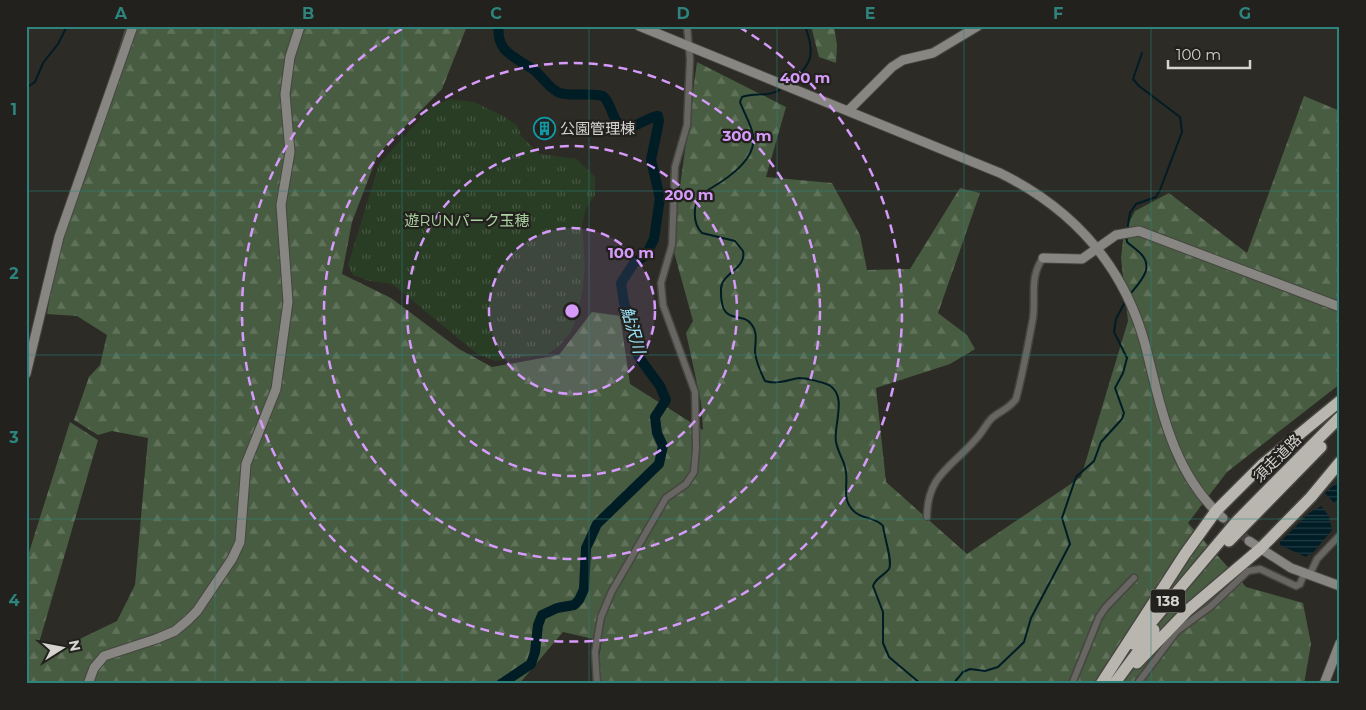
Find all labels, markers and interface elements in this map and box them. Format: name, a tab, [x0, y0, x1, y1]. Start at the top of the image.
text: A	[114, 4, 128, 23]
text: B	[302, 4, 314, 23]
text: C	[490, 4, 502, 23]
text: D	[676, 4, 690, 23]
text: E	[865, 4, 875, 23]
text: F	[1053, 4, 1063, 23]
text: G	[1239, 4, 1251, 23]
scale bar	[1168, 38, 1251, 70]
text: 100 m	[1176, 45, 1221, 64]
text: 400 m	[780, 68, 830, 87]
text: 1	[11, 100, 17, 119]
building icon: 公園管理棟	[532, 116, 556, 140]
place label: 公園管理棟	[560, 119, 635, 138]
text: 300 m	[721, 126, 772, 145]
text: 200 m	[664, 185, 714, 204]
park label: 遊RUNパーク玉穂	[405, 211, 529, 230]
text: 100 m	[608, 243, 654, 262]
text: 2	[9, 264, 19, 283]
centre of rings	[563, 302, 581, 320]
water label: 鮎沢川	[617, 304, 649, 358]
text: 3	[8, 428, 19, 447]
street label: 須走道路	[1249, 430, 1305, 486]
road number: 138	[1150, 590, 1186, 612]
text: 4	[8, 591, 20, 610]
north arrow	[38, 622, 88, 672]
text: N	[65, 638, 85, 653]

